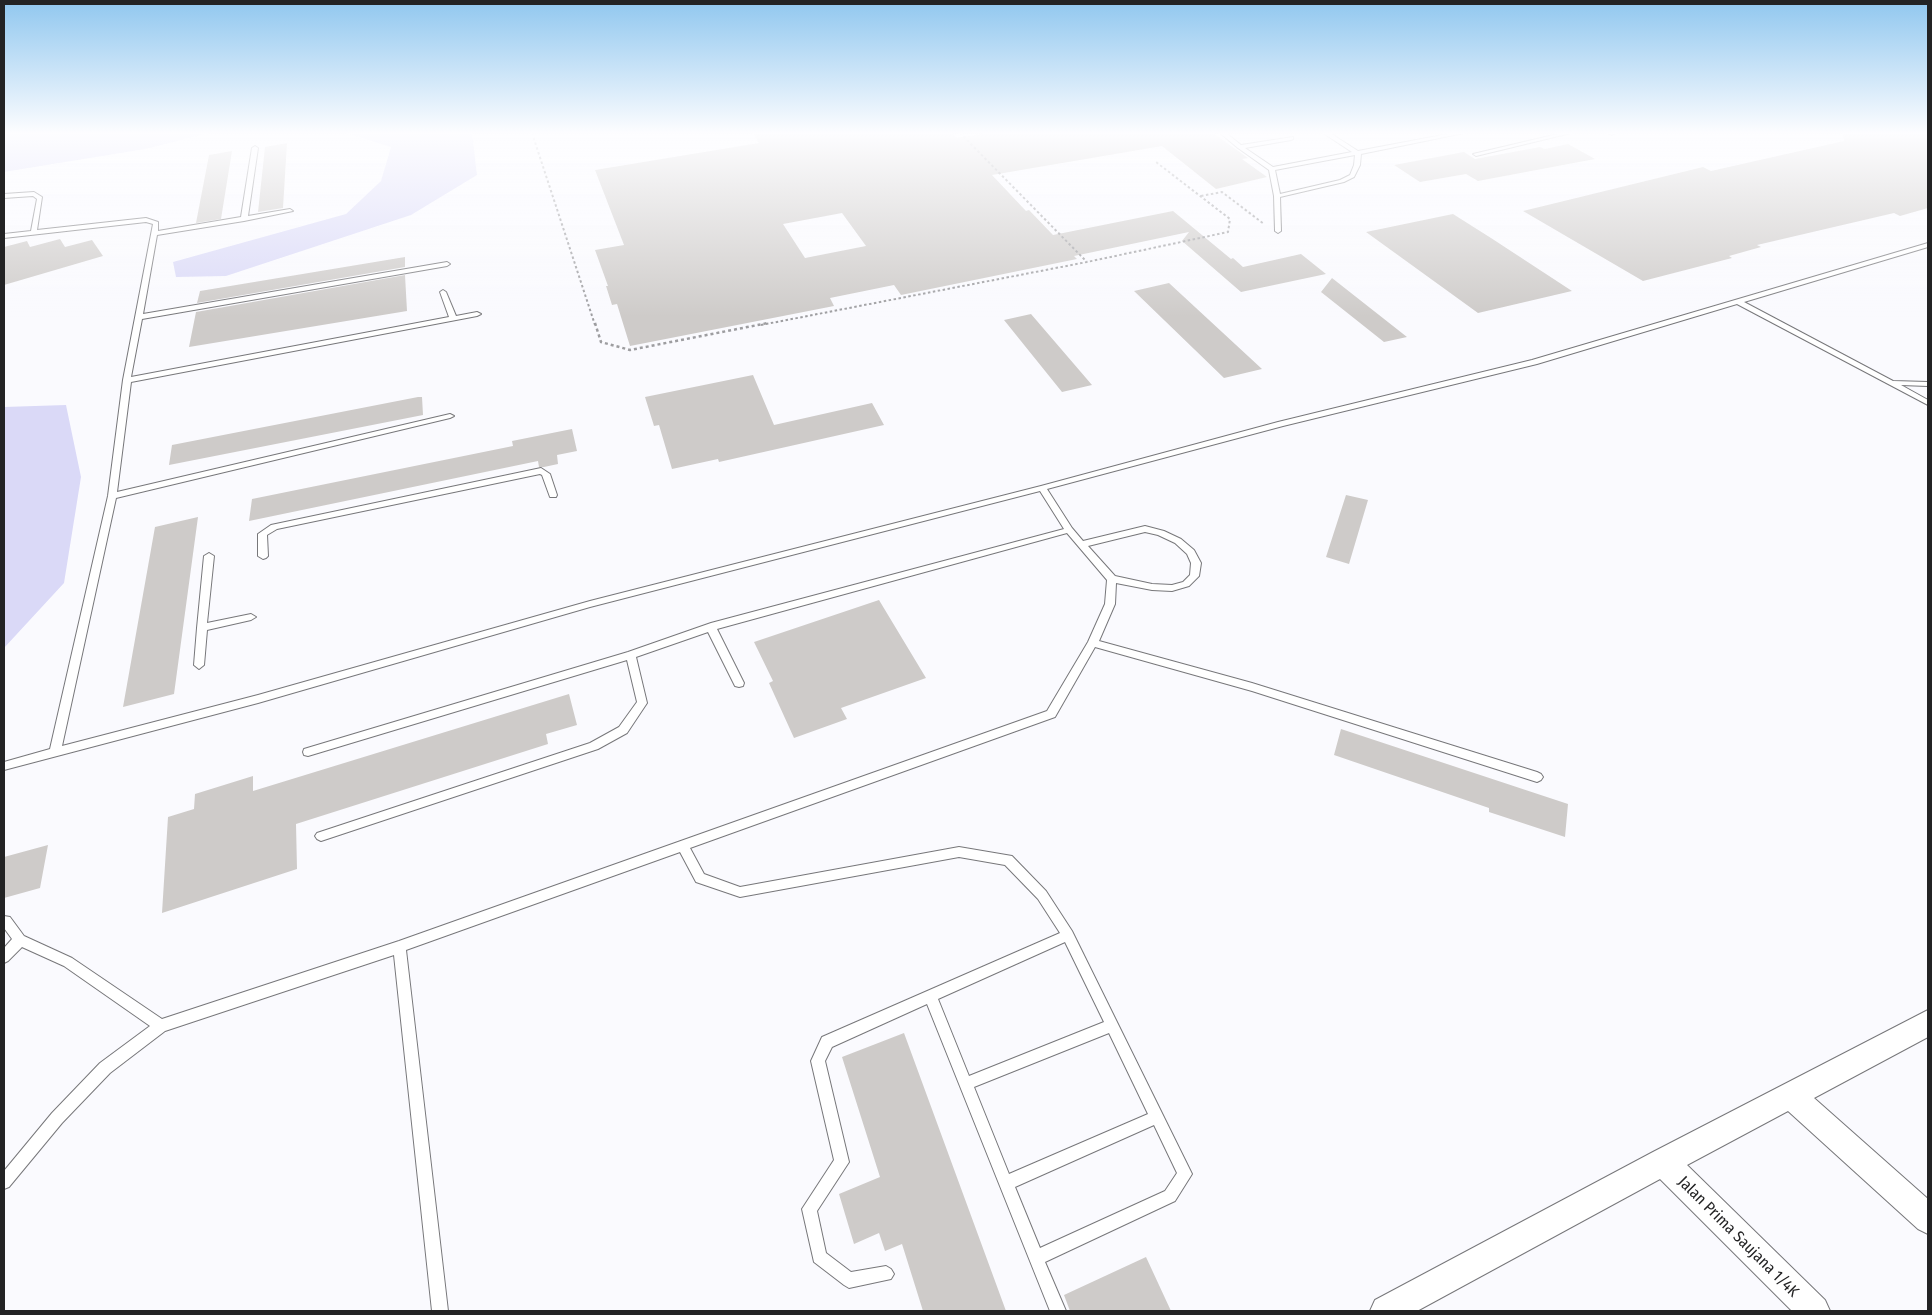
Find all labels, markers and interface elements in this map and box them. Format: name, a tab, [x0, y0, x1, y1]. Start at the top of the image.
street label: Jalan Prima Saujana 1/4K	[1674, 1173, 1802, 1301]

